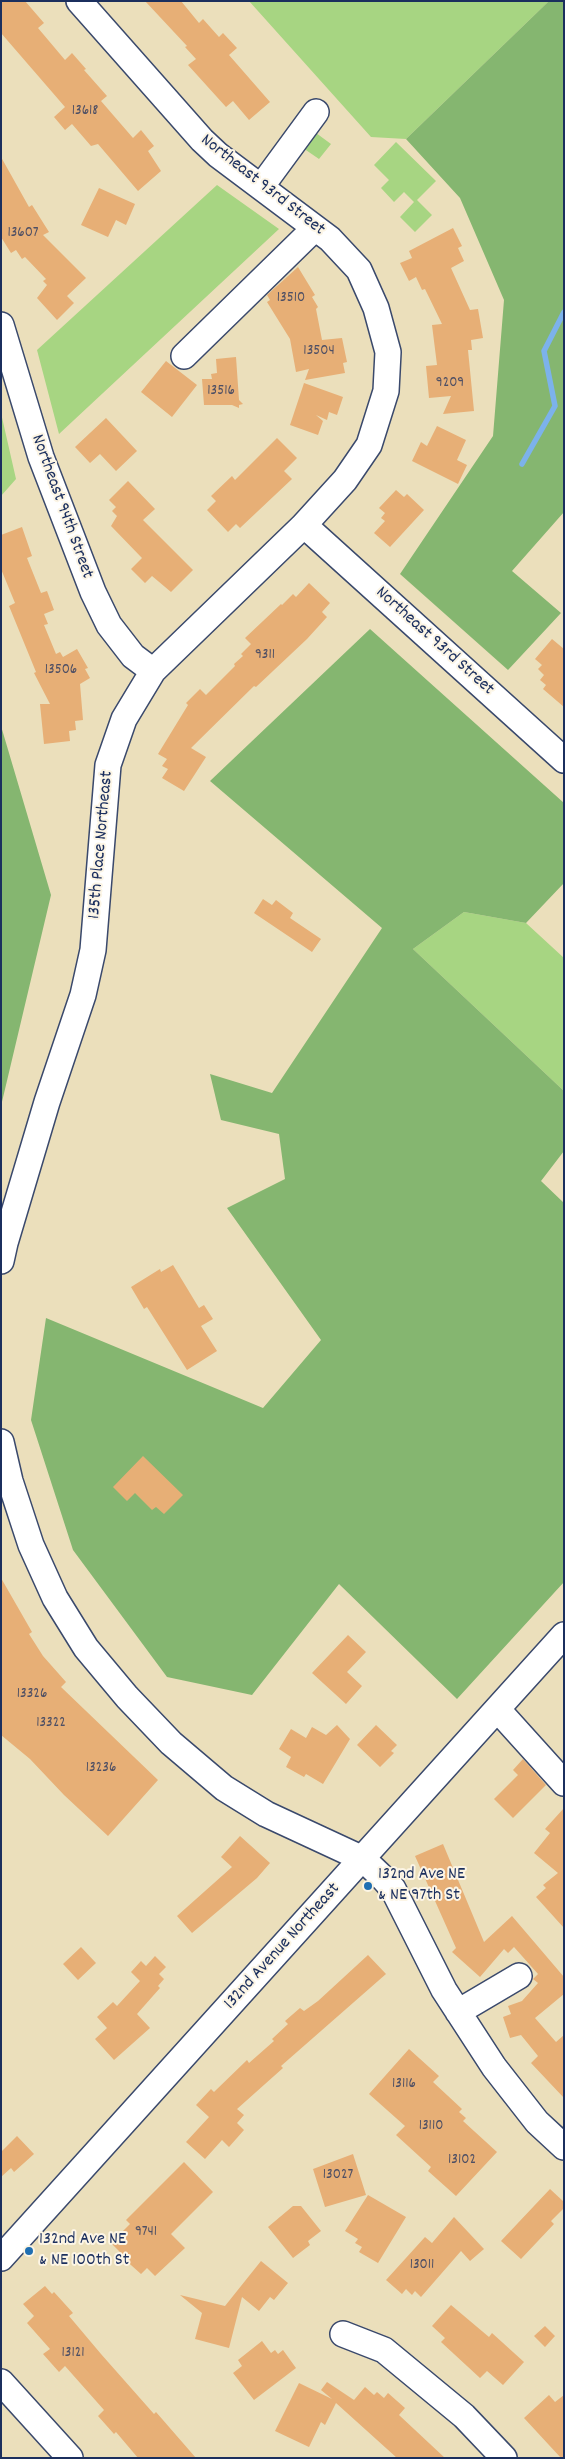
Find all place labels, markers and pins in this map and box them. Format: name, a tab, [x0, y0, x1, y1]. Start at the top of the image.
place label: 132nd Ave NE & NE 97th St	[378, 1865, 465, 1908]
marker: 132nd Ave NE & NE 97th St	[362, 1880, 374, 1892]
place label: 132nd Ave NE & NE 100th St	[39, 2230, 129, 2272]
marker: 132nd Ave NE & NE 100th St	[23, 2245, 35, 2257]

